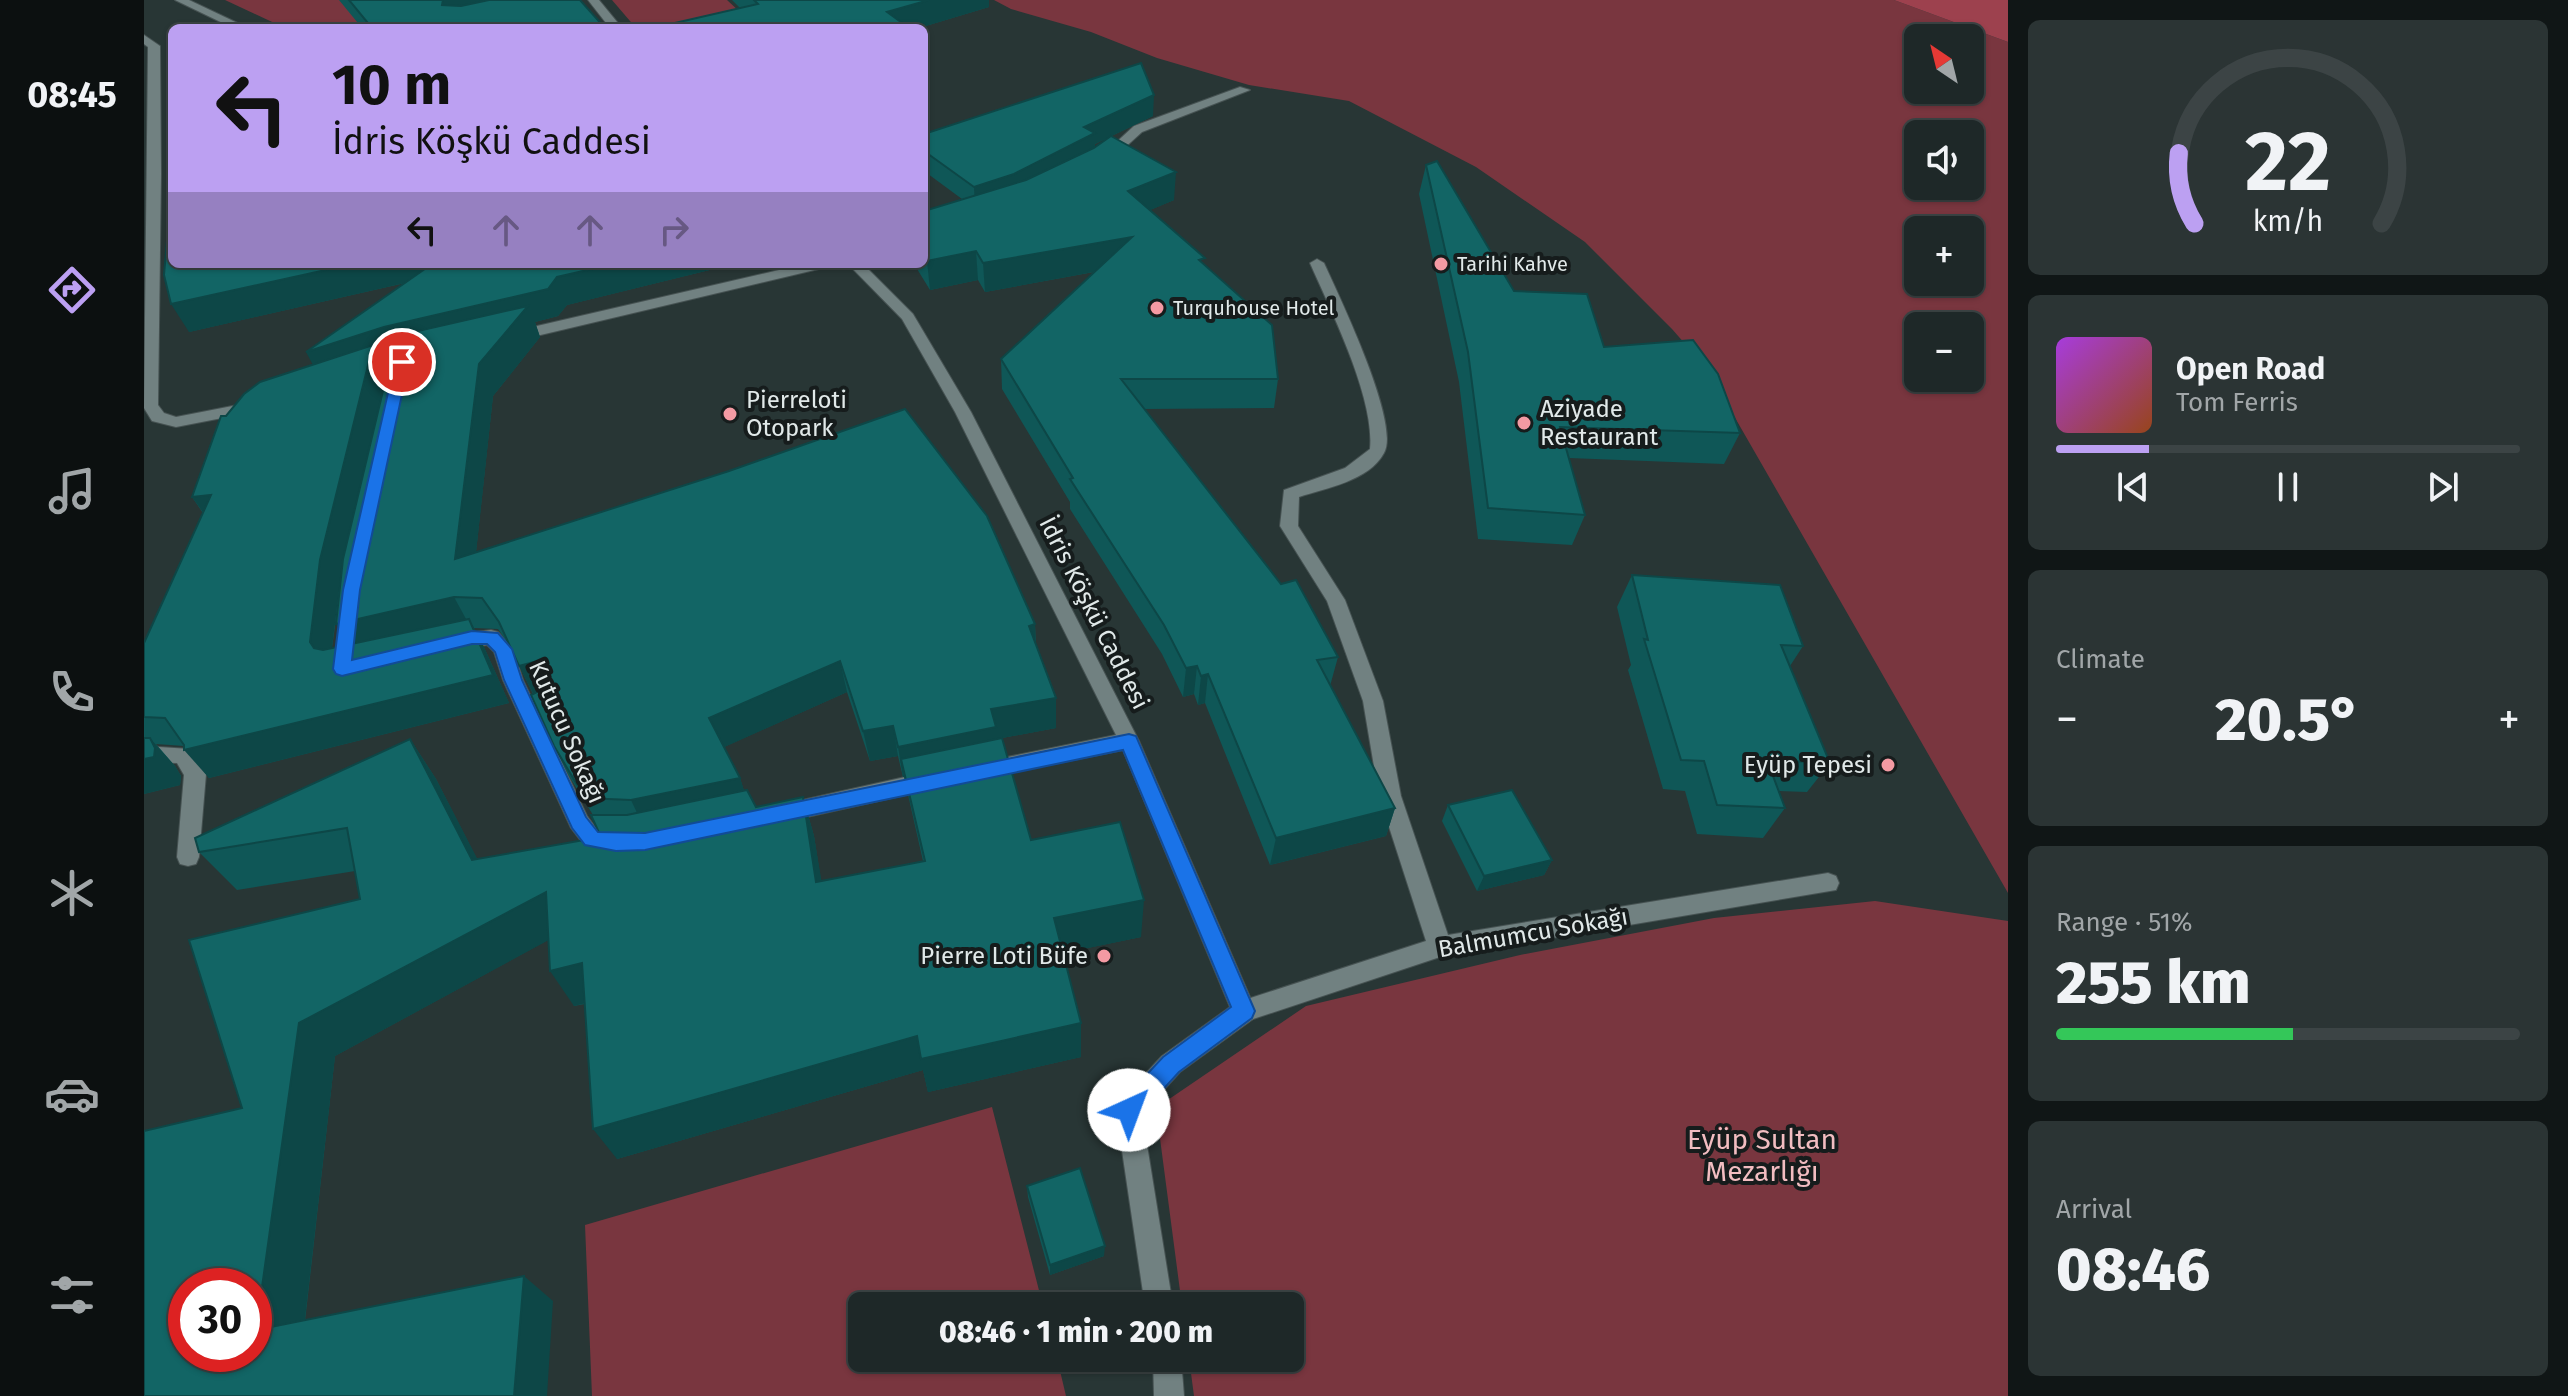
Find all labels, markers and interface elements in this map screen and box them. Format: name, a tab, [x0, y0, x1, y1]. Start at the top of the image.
north arrow	[1904, 24, 1984, 104]
map controls	[1904, 24, 1984, 392]
text: 10 m	[332, 52, 451, 119]
icon: left	[200, 56, 304, 160]
text: 08:45	[27, 73, 117, 117]
text: 22	[2245, 111, 2331, 211]
text: İdris Köşkü Caddesi	[332, 120, 651, 164]
button: sound	[1904, 120, 1984, 200]
text: km/h	[2253, 204, 2323, 239]
icon: left	[400, 208, 444, 252]
icon: ahead	[484, 208, 528, 252]
icon: ahead	[568, 208, 612, 252]
icon: right	[652, 208, 696, 252]
button: +	[1904, 216, 1984, 296]
place label: Tarihi Kahve	[1457, 252, 1568, 276]
marker: Tarihi Kahve	[1432, 255, 1450, 273]
icon: directions	[44, 262, 100, 318]
place label: Turquhouse Hotel	[1173, 296, 1335, 320]
marker: Turquhouse Hotel	[1148, 299, 1166, 317]
button: −	[1904, 312, 1984, 392]
pin	[368, 328, 436, 396]
icon: arrive	[380, 340, 424, 384]
text: Open Road	[2176, 351, 2325, 387]
place label: Pierreloti Otopark	[746, 386, 847, 442]
text: Tom Ferris	[2176, 387, 2298, 418]
place label: Aziyade Restaurant	[1540, 395, 1659, 451]
marker: Pierreloti Otopark	[721, 405, 739, 423]
marker: Aziyade Restaurant	[1515, 414, 1533, 432]
icon: music	[44, 463, 100, 519]
icon: previous	[2111, 465, 2155, 509]
icon: pause	[2266, 465, 2310, 509]
icon: next	[2421, 465, 2465, 509]
street label: İdris Köşkü Caddesi	[1033, 512, 1155, 714]
text: Climate	[2056, 644, 2145, 675]
street label: Kutucu Sokağı	[523, 656, 611, 808]
icon: phone	[44, 664, 100, 720]
text: 20.5°	[2215, 684, 2361, 756]
text: −	[2056, 693, 2078, 746]
text: +	[2498, 693, 2520, 746]
place label: Eyüp Tepesi	[1744, 751, 1872, 779]
marker: Eyüp Tepesi	[1879, 756, 1897, 774]
icon: climate	[44, 865, 100, 921]
street label: Balmumcu Sokağı	[1436, 903, 1630, 963]
text: Range · 51%	[2056, 907, 2193, 938]
place label: Pierre Loti Büfe	[920, 942, 1088, 970]
marker: Pierre Loti Büfe	[1095, 947, 1113, 965]
text: 255 km	[2056, 947, 2251, 1019]
icon: car	[44, 1066, 100, 1122]
position arrow	[1087, 1068, 1171, 1152]
park label: Eyüp Sultan Mezarlığı	[1687, 1123, 1837, 1188]
text: Arrival	[2056, 1194, 2132, 1225]
text: 08:46	[2056, 1234, 2210, 1306]
icon: filters	[44, 1267, 100, 1323]
speed limit sign: 30	[168, 1268, 272, 1372]
text: 08:46 · 1 min · 200 m	[939, 1314, 1213, 1350]

